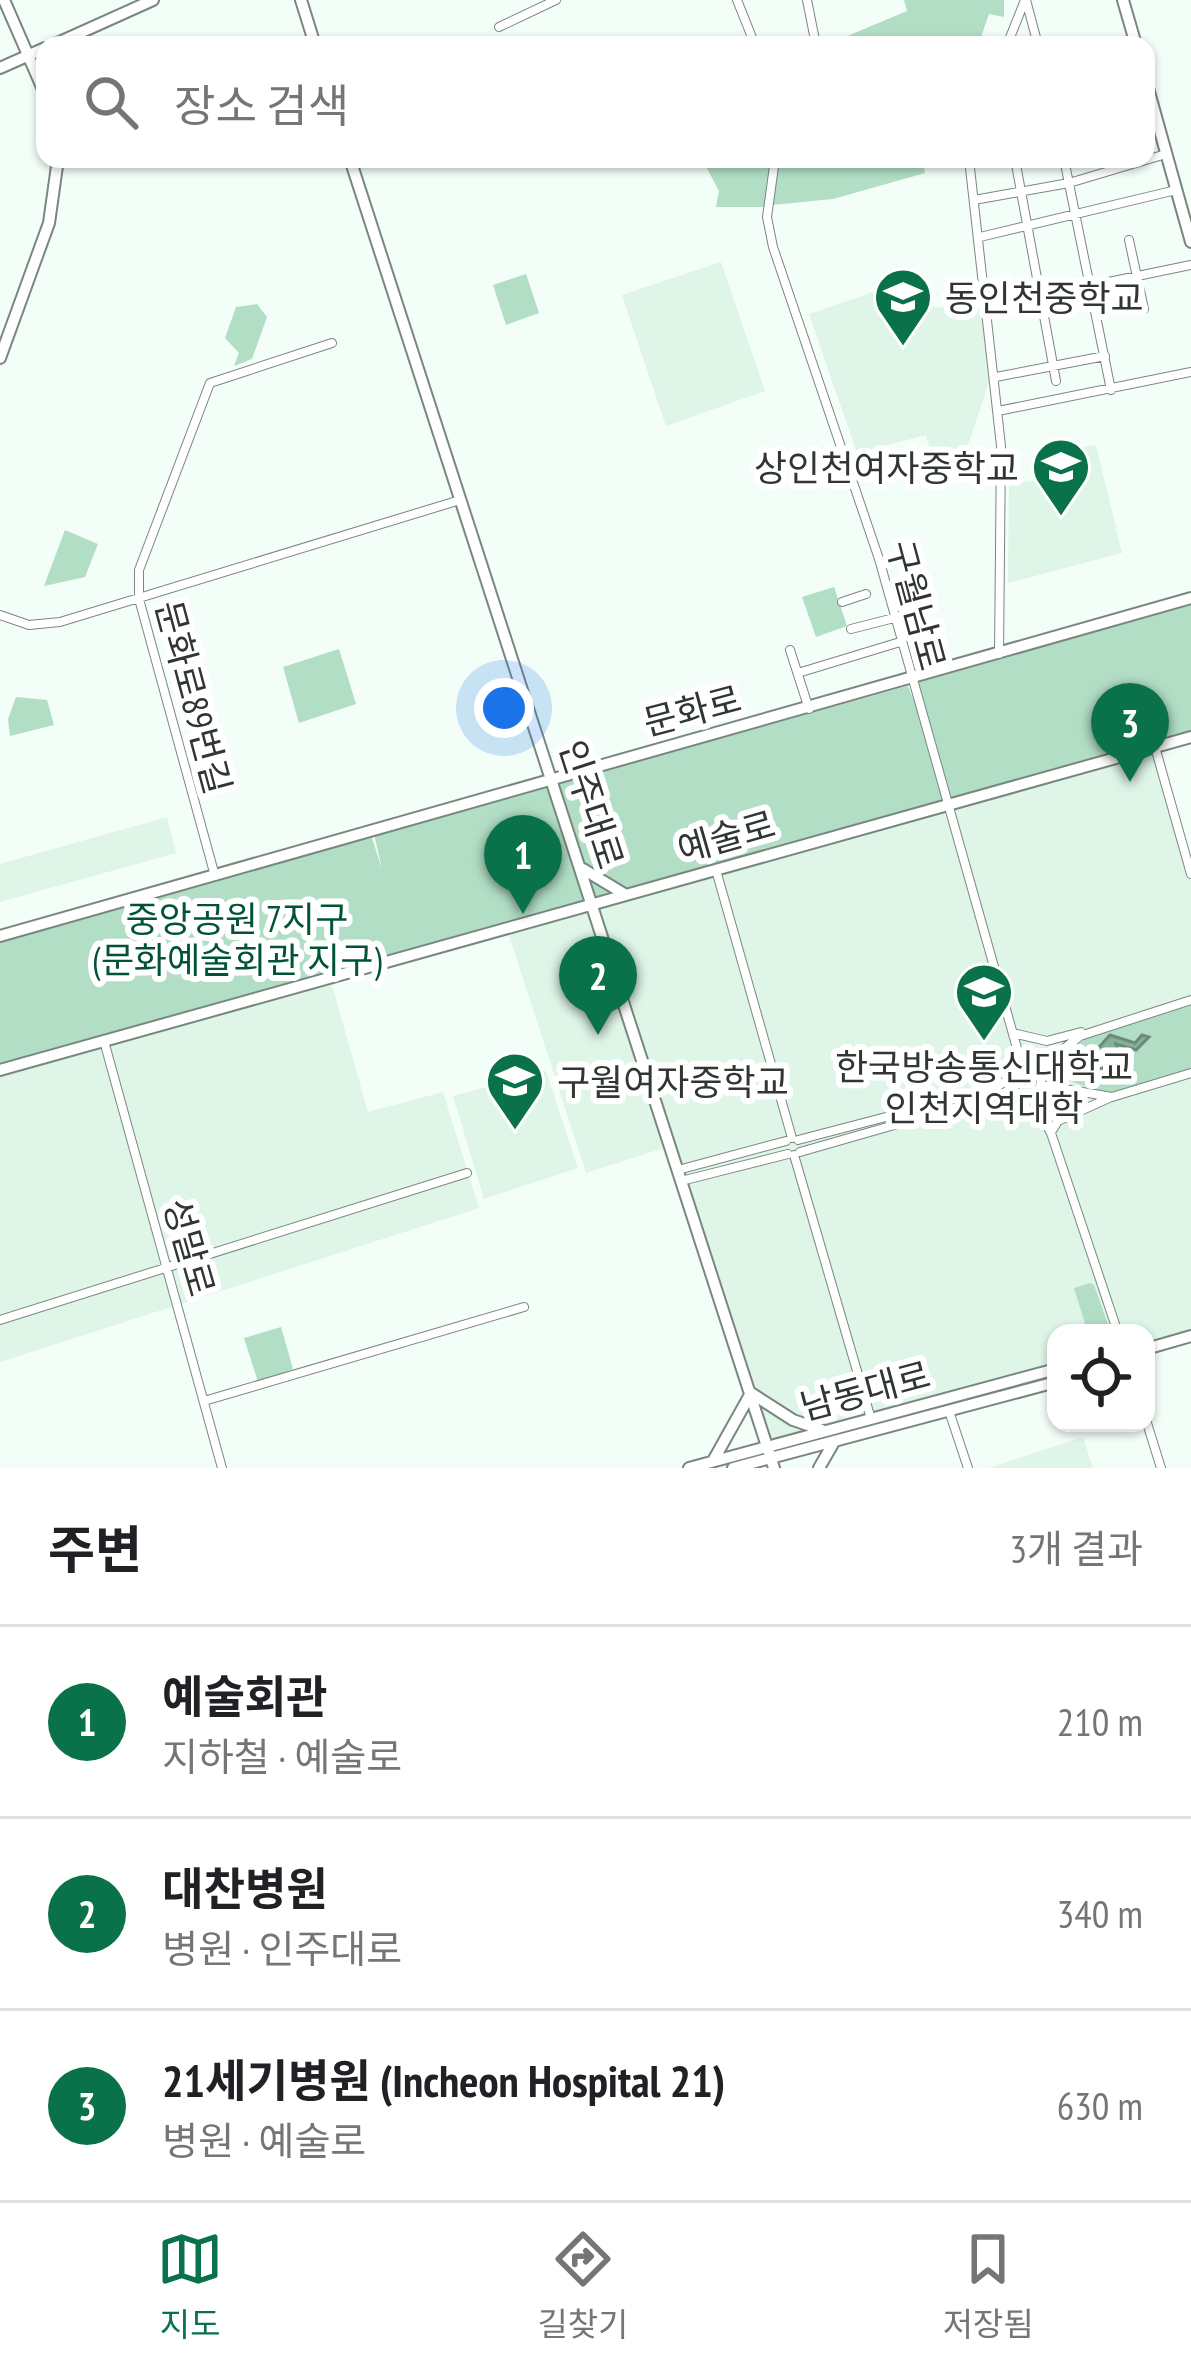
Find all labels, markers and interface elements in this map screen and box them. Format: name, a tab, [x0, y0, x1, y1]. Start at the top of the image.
search box	[36, 36, 1155, 168]
icon: search	[78, 69, 144, 135]
text: 장소 검색	[174, 76, 349, 134]
school or university icon: 동인천중학교	[872, 266, 934, 348]
place label: 동인천중학교	[945, 274, 1144, 321]
school or university icon: 상인천여자중학교	[1030, 436, 1092, 518]
place label: 상인천여자중학교	[754, 444, 1019, 491]
street label: 구월남로	[877, 535, 957, 675]
street label: 문화로89번길	[146, 595, 242, 799]
street label: 문화로	[638, 674, 746, 746]
your location	[474, 678, 534, 738]
pin: 3	[1091, 683, 1169, 782]
street label: 인주대로	[549, 734, 635, 874]
street label: 예술로	[672, 800, 780, 872]
pin: 1	[484, 815, 562, 914]
park label: 중앙공원 7지구 (문화예술회관 지구)	[92, 895, 382, 983]
pin: 2	[559, 936, 637, 1035]
school or university icon: 한국방송통신대학교 인천지역대학	[953, 961, 1015, 1043]
place label: 한국방송통신대학교 인천지역대학	[835, 1043, 1133, 1131]
school or university icon: 구월여자중학교	[484, 1050, 546, 1132]
place label: 구월여자중학교	[557, 1058, 789, 1105]
street label: 성말로	[154, 1193, 226, 1301]
map controls	[1047, 1324, 1155, 1432]
button: locate	[1047, 1324, 1155, 1432]
street label: 남동대로	[795, 1350, 935, 1430]
text: 주변	[48, 1516, 142, 1582]
text: 3개 결과	[1010, 1523, 1143, 1574]
text: 예술회관	[162, 1667, 328, 1725]
text: 1	[78, 1696, 96, 1747]
text: 210 m	[1057, 1696, 1143, 1747]
text: 지하철 · 예술로	[162, 1731, 402, 1782]
text: 대찬병원	[162, 1859, 328, 1917]
text: 2	[78, 1888, 96, 1939]
text: 340 m	[1057, 1888, 1143, 1939]
text: 병원 · 인주대로	[162, 1923, 402, 1974]
text: 21세기병원 (Incheon Hospital 21)	[162, 2051, 725, 2109]
text: 3	[78, 2080, 96, 2131]
text: 630 m	[1057, 2080, 1143, 2131]
text: 병원 · 예술로	[162, 2115, 366, 2166]
tab: 지도	[157, 2226, 223, 2346]
tab: 길찾기	[537, 2226, 628, 2346]
tab: 저장됨	[943, 2226, 1034, 2346]

